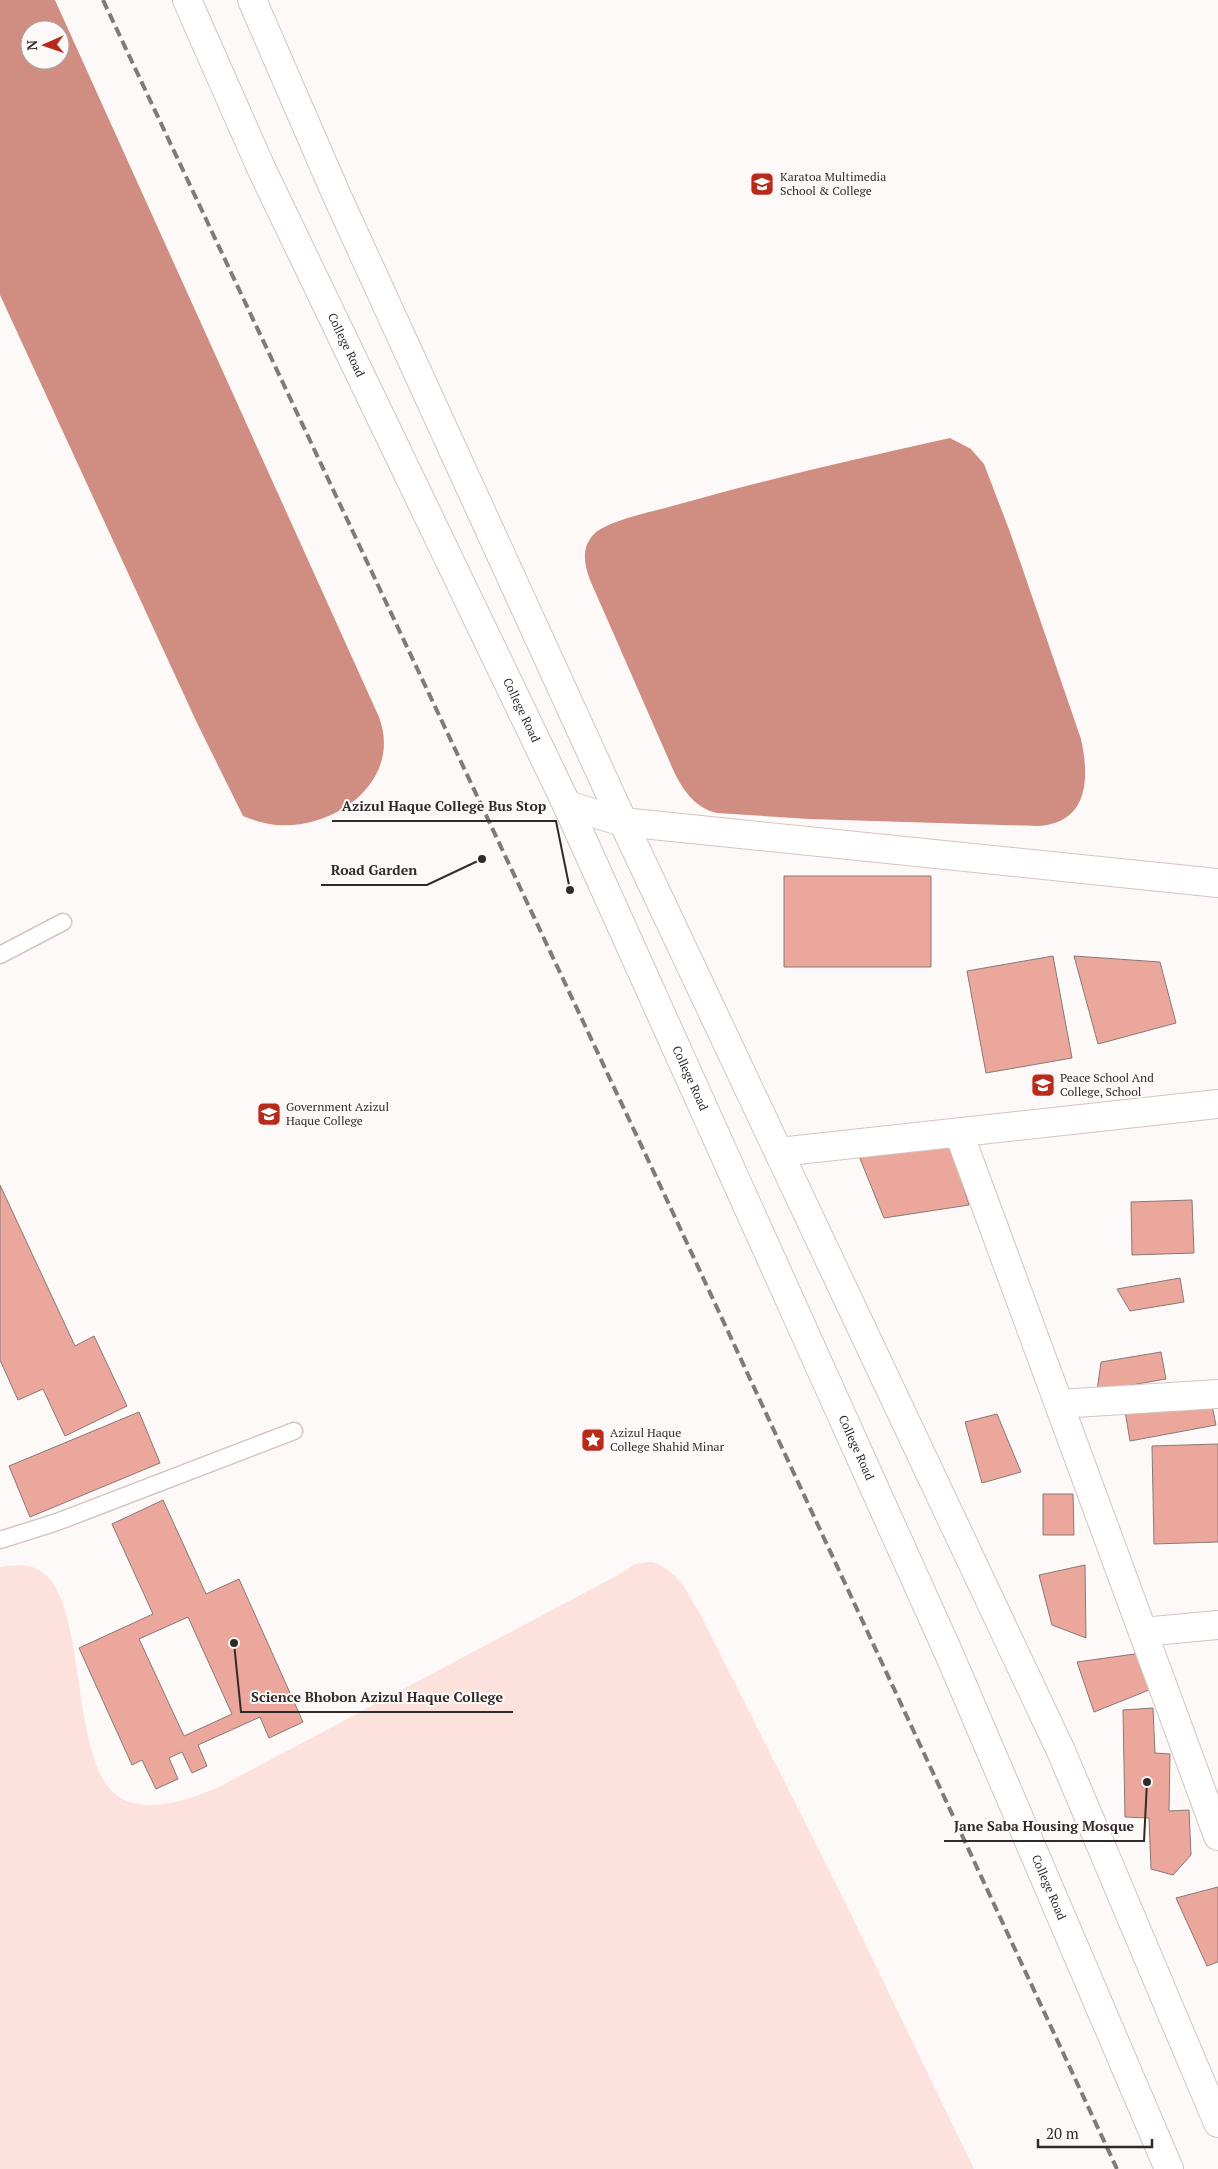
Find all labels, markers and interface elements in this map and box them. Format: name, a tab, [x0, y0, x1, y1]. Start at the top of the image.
north arrow	[20, 20, 70, 70]
text: N	[22, 39, 41, 51]
place label: Karatoa Multimedia School & College	[780, 169, 886, 198]
school or university icon: Karatoa Multimedia School & College	[749, 171, 775, 197]
street label: College Road	[325, 310, 368, 380]
street label: College Road	[500, 675, 544, 745]
callout: Azizul Haque College Bus Stop	[332, 792, 556, 821]
text: Azizul Haque College Bus Stop	[342, 796, 547, 815]
callout: Road Garden	[321, 856, 427, 885]
text: Road Garden	[331, 860, 417, 879]
street label: College Road	[669, 1043, 712, 1113]
place label: Peace School And College, School	[1060, 1070, 1154, 1099]
school or university icon: Peace School And College, School	[1030, 1072, 1056, 1098]
place label: Government Azizul Haque College	[286, 1099, 389, 1128]
school or university icon: Government Azizul Haque College	[256, 1101, 282, 1127]
street label: College Road	[836, 1413, 878, 1483]
place label: Azizul Haque College Shahid Minar	[610, 1425, 725, 1454]
place icon: Azizul Haque College Shahid Minar	[580, 1427, 606, 1453]
callout: Science Bhobon Azizul Haque College	[241, 1683, 513, 1712]
text: Science Bhobon Azizul Haque College	[251, 1687, 503, 1706]
callout: Jane Saba Housing Mosque	[944, 1812, 1144, 1841]
text: Jane Saba Housing Mosque	[954, 1816, 1135, 1835]
street label: College Road	[1029, 1852, 1070, 1922]
scale bar	[1038, 2116, 1152, 2148]
text: 20 m	[1046, 2123, 1079, 2143]

